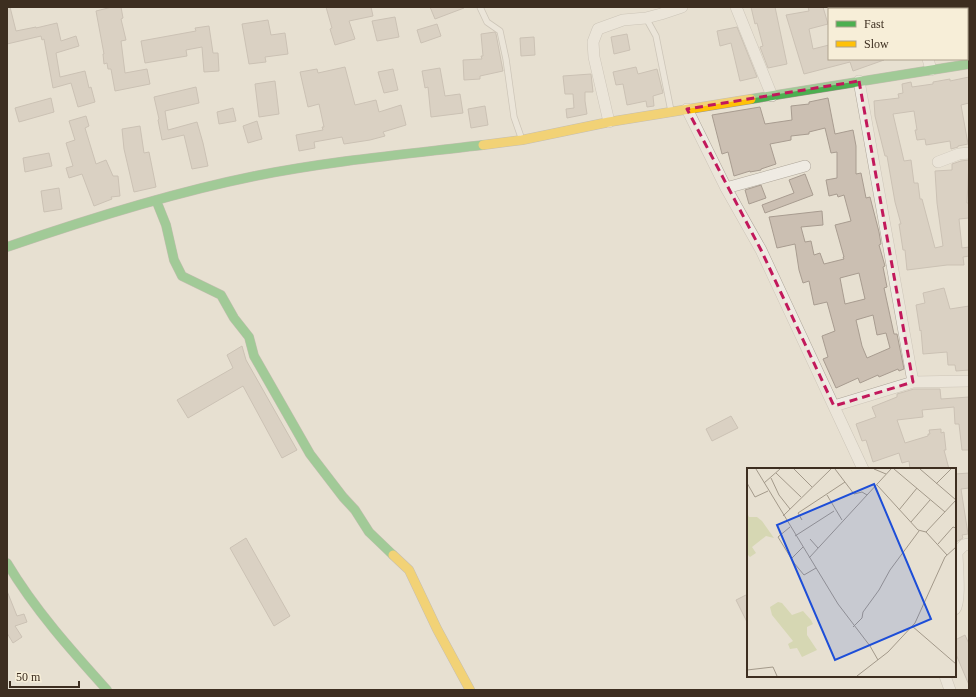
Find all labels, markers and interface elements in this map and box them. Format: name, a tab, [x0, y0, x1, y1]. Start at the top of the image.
legend	[828, 8, 968, 60]
text: Fast	[864, 17, 885, 31]
text: Slow	[864, 37, 889, 51]
inset map	[747, 468, 956, 677]
scale bar	[10, 663, 79, 689]
text: 50 m	[16, 670, 41, 684]

